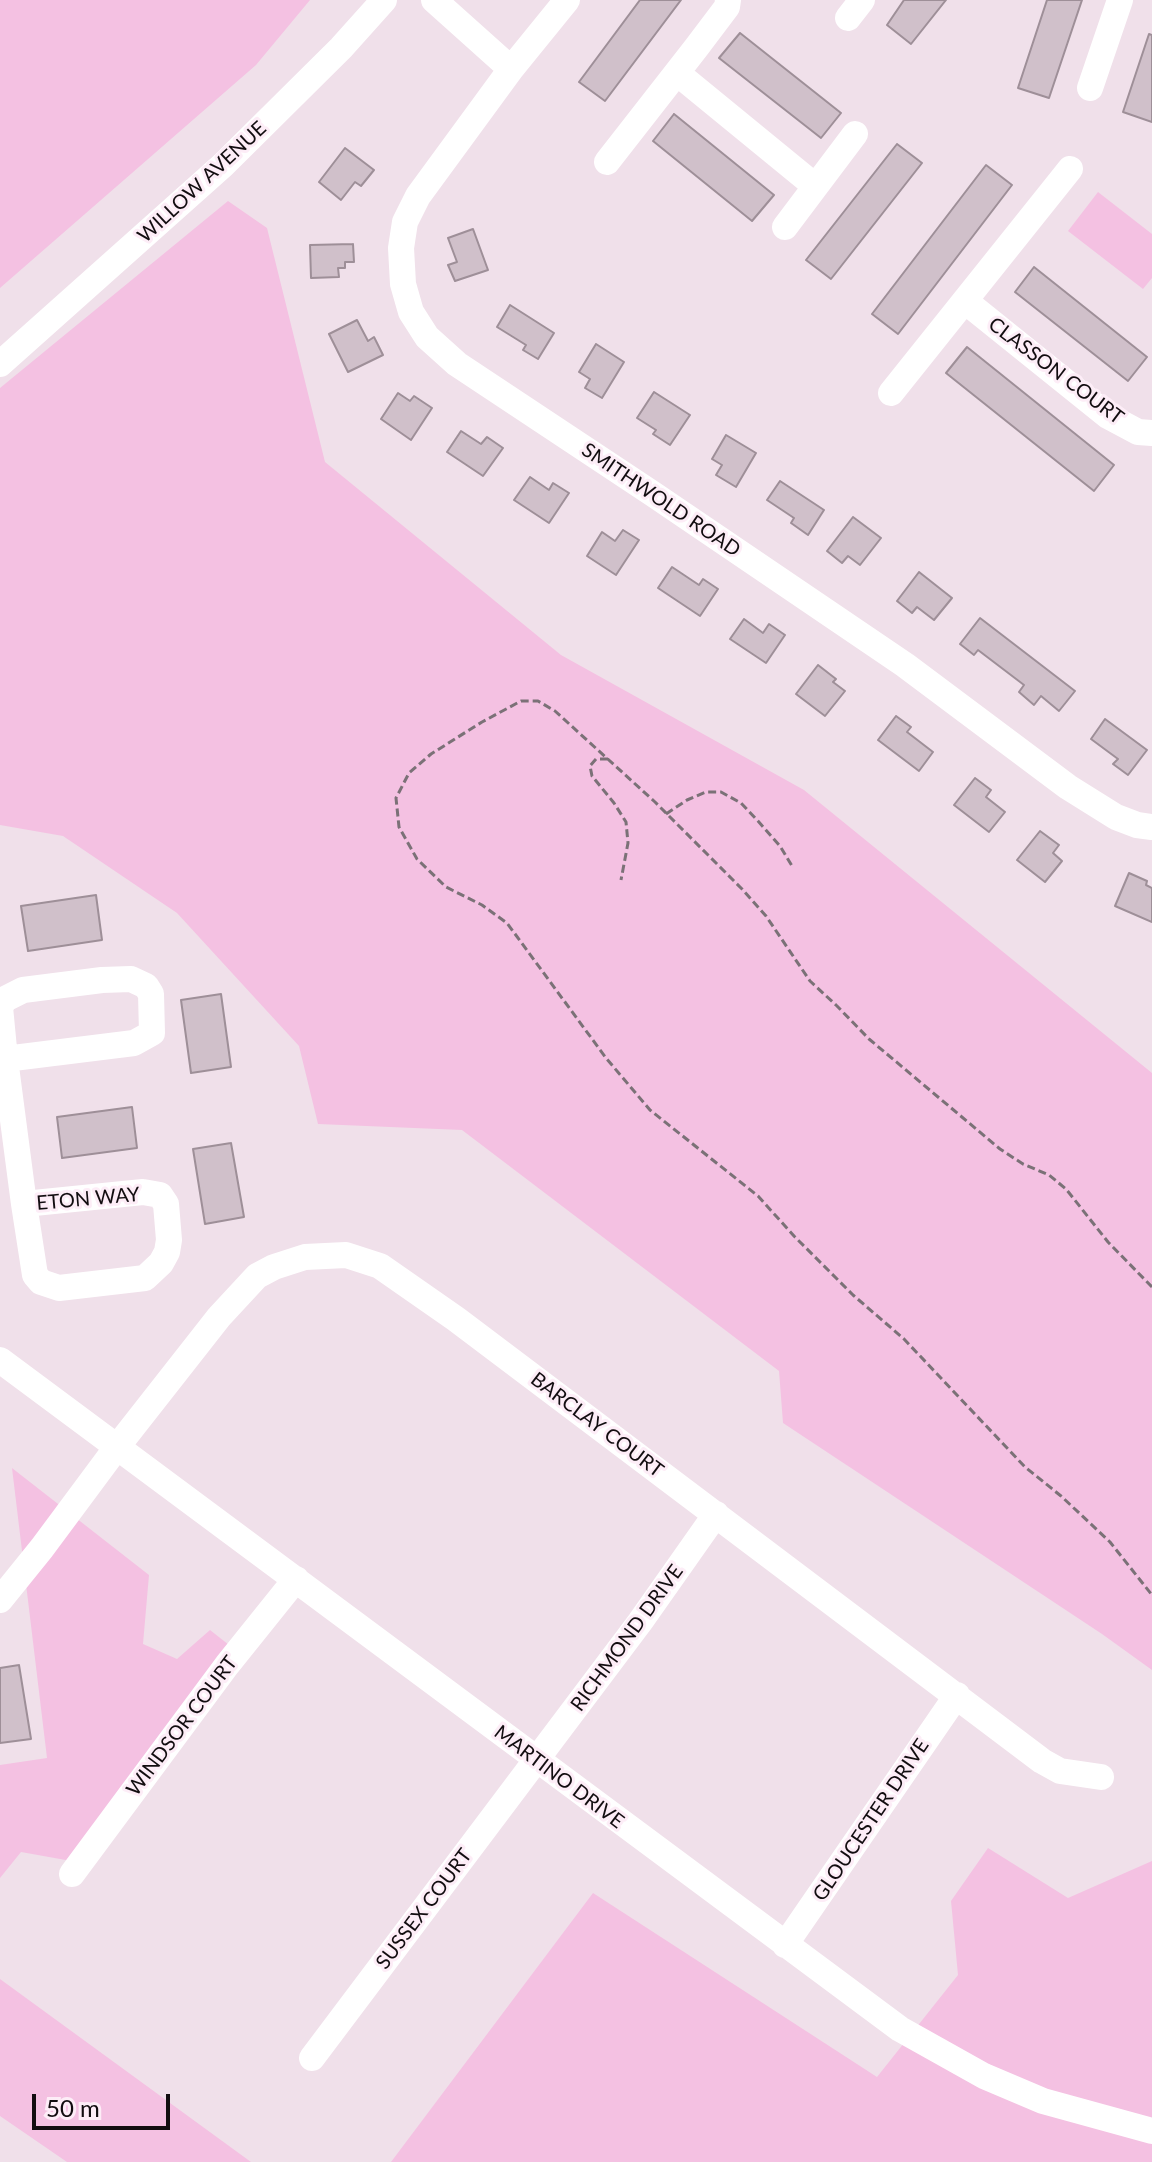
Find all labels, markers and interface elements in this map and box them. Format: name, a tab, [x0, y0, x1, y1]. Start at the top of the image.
street label: WILLOW AVENUE	[133, 116, 271, 248]
street label: CLASSON COURT	[984, 312, 1128, 430]
street label: SMITHWOLD ROAD	[577, 438, 745, 562]
street label: ETON WAY	[35, 1183, 141, 1215]
street label: BARCLAY COURT	[526, 1367, 668, 1483]
street label: RICHMOND DRIVE	[566, 1560, 688, 1716]
street label: WINDSOR COURT	[122, 1651, 242, 1801]
street label: MARTINO DRIVE	[489, 1720, 629, 1834]
street label: GLOUCESTER DRIVE	[808, 1734, 934, 1906]
street label: SUSSEX COURT	[371, 1844, 477, 1974]
scale bar	[36, 2078, 174, 2128]
text: 50 m	[46, 2093, 100, 2122]

